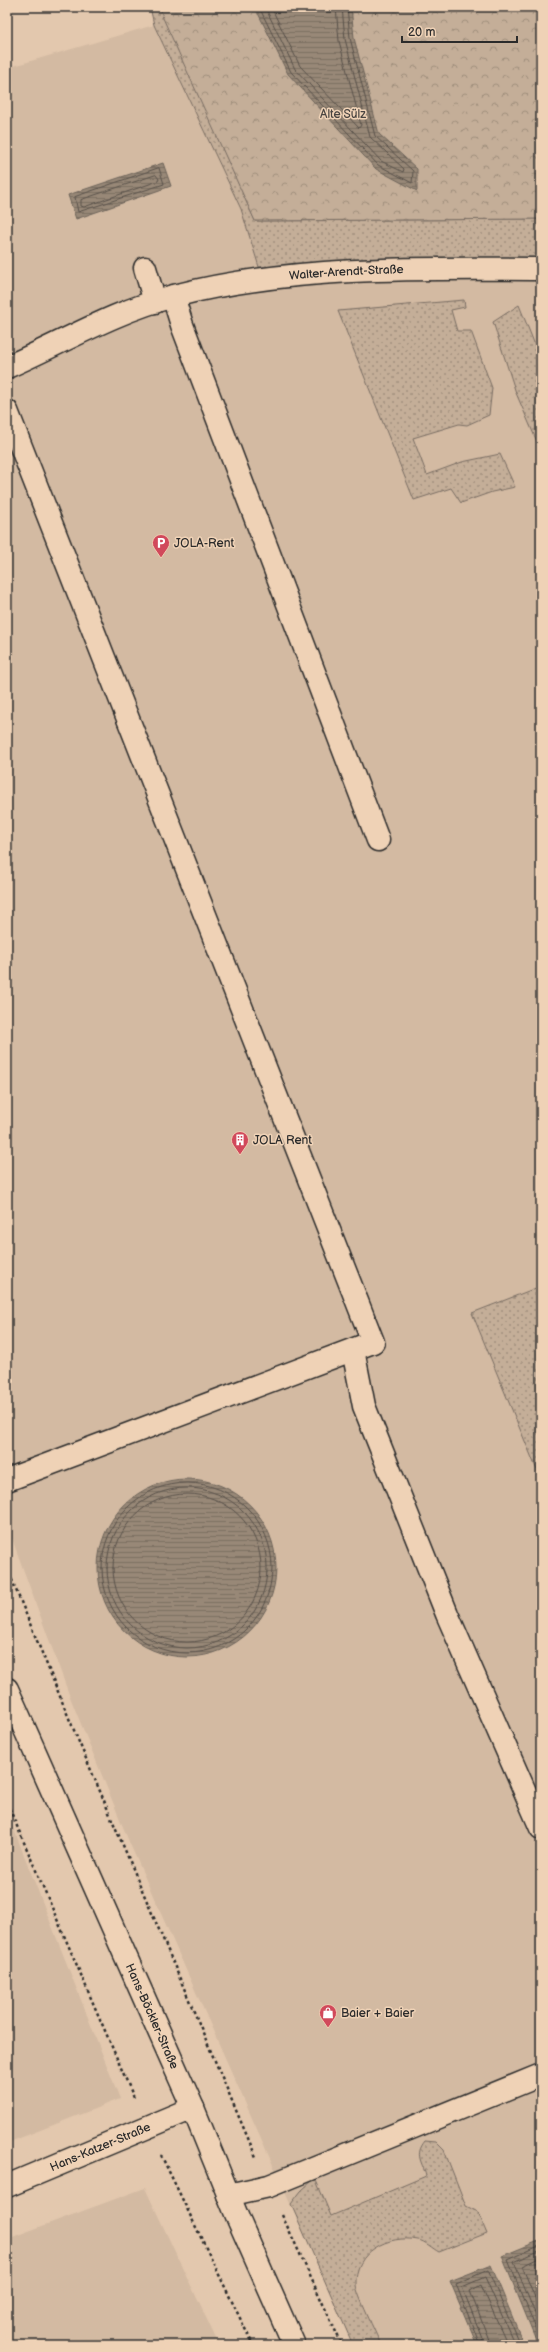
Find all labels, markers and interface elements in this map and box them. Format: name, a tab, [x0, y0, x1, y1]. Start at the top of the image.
scale bar	[402, 18, 517, 44]
text: 20 m	[408, 25, 435, 40]
park label: Alte Sülz	[320, 107, 366, 122]
street label: Walter-Arendt-Straße	[288, 262, 404, 283]
parking icon: JOLA-Rent	[151, 533, 171, 558]
place label: JOLA-Rent	[174, 536, 235, 551]
building icon: JOLA Rent	[230, 1130, 250, 1155]
place label: JOLA Rent	[253, 1133, 312, 1148]
street label: Hans-Böckler-Straße	[122, 1961, 182, 2071]
shop icon: Baier + Baier	[318, 2003, 338, 2028]
place label: Baier + Baier	[341, 2006, 415, 2021]
street label: Hans-Katzer-Straße	[48, 2119, 153, 2175]

